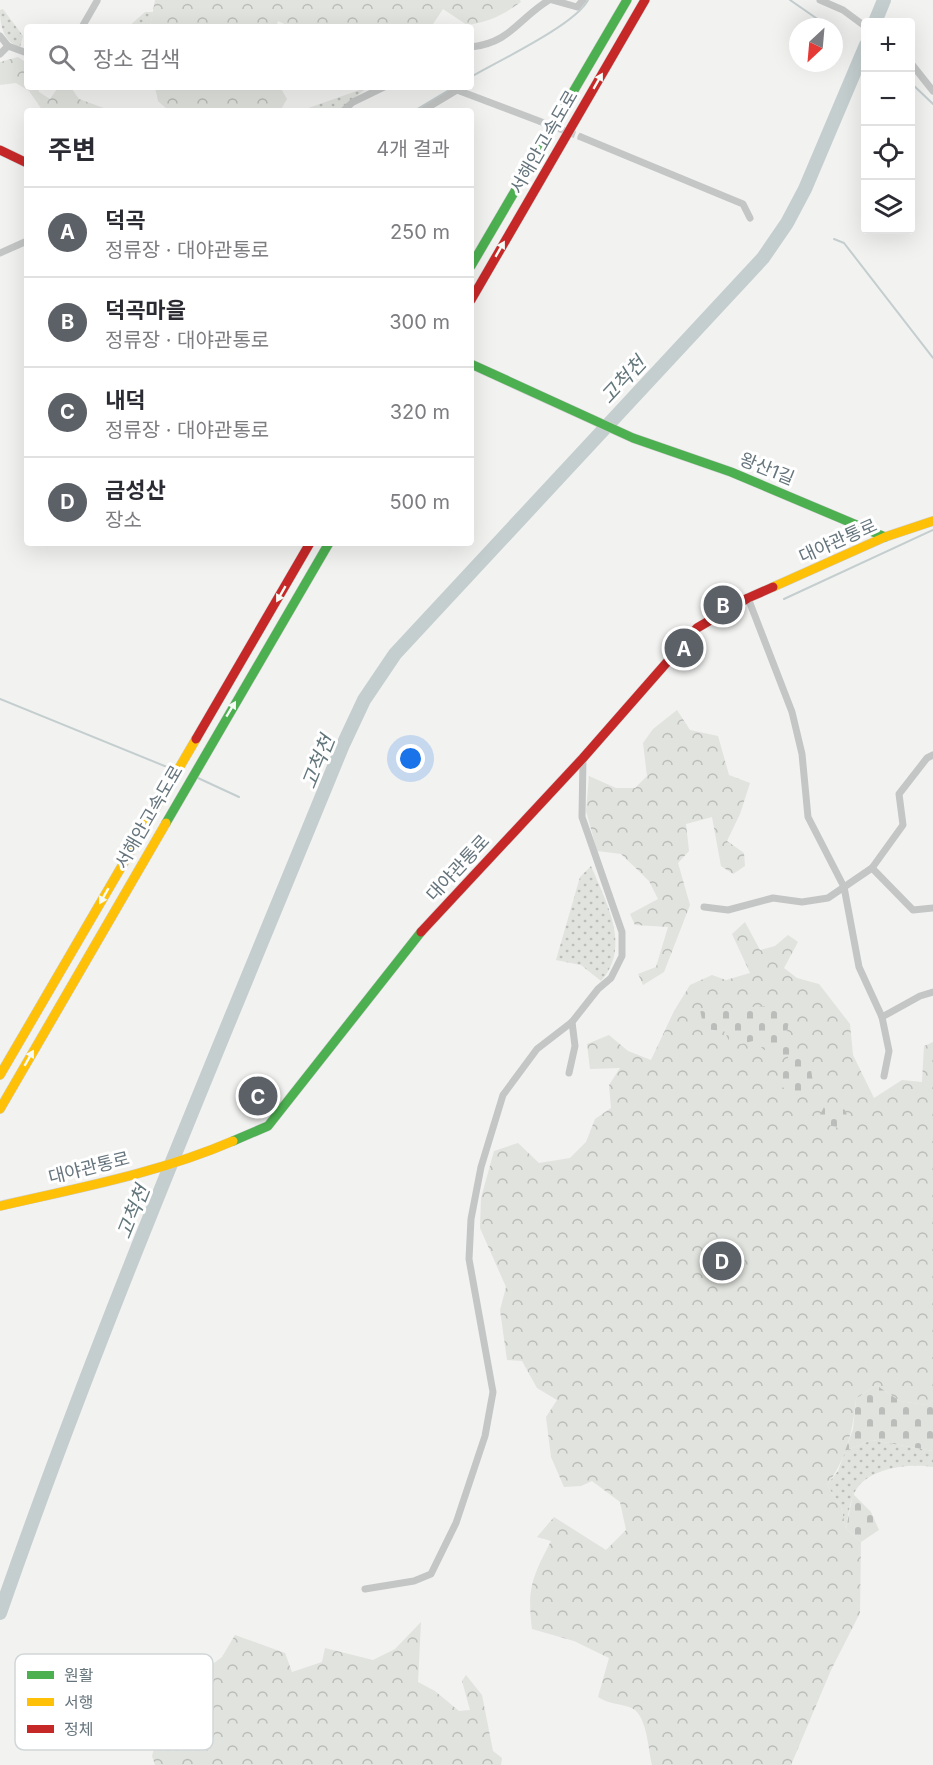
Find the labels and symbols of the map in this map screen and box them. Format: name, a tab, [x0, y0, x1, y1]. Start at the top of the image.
north arrow	[789, 18, 843, 72]
one-way arrow	[593, 73, 604, 89]
street label: 서해안고속도로	[505, 86, 582, 197]
one-way arrow	[495, 241, 506, 257]
water label: 고척천	[595, 350, 652, 408]
street label: 왕산1길	[737, 448, 798, 489]
street label: 대야관통로	[796, 514, 880, 567]
pin: B	[704, 582, 742, 628]
one-way arrow	[275, 586, 286, 602]
pin: A	[664, 626, 704, 670]
one-way arrow	[226, 700, 236, 717]
water label: 고척천	[297, 730, 340, 792]
your location	[396, 744, 425, 773]
street label: 서해안고속도로	[110, 761, 187, 872]
street label: 대야관통로	[422, 830, 494, 905]
one-way arrow	[99, 888, 110, 904]
one-way arrow	[24, 1050, 35, 1066]
pin: C	[238, 1074, 278, 1118]
street label: 대야관통로	[46, 1147, 132, 1188]
water label: 고척천	[112, 1180, 155, 1242]
pin: D	[702, 1238, 742, 1284]
legend	[15, 1654, 213, 1750]
text: 원활	[64, 1665, 94, 1685]
text: 서행	[64, 1692, 93, 1712]
text: 정체	[64, 1719, 93, 1739]

